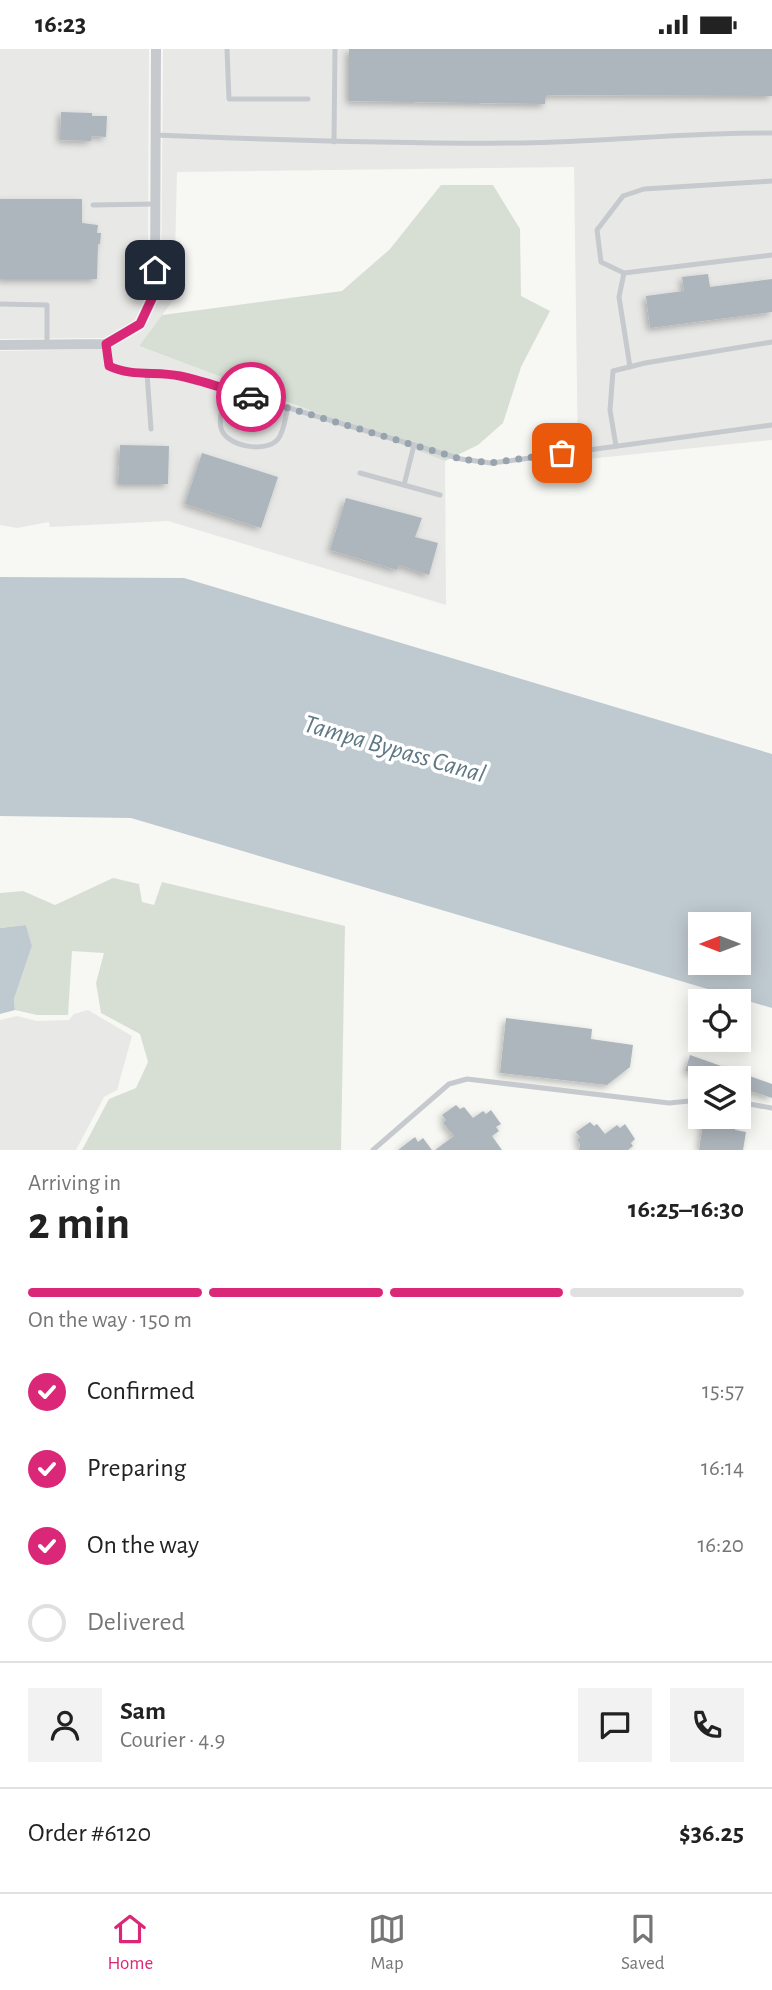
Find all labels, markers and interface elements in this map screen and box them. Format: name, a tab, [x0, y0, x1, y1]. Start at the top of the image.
text: 16:23	[35, 11, 86, 37]
pin	[125, 240, 185, 300]
icon: home	[136, 251, 174, 289]
courier	[216, 362, 286, 432]
icon: car	[232, 378, 270, 416]
pin	[532, 423, 592, 483]
icon: bag	[543, 434, 581, 472]
water label: Tampa Bypass Canal	[301, 711, 489, 787]
north arrow	[688, 912, 751, 975]
map controls	[688, 912, 751, 1129]
button: locate	[688, 989, 751, 1052]
button: layers	[688, 1066, 751, 1129]
text: Arriving in	[28, 1172, 121, 1195]
text: 16:25–16:30	[628, 1196, 744, 1222]
text: 2 min	[28, 1201, 130, 1247]
text: On the way · 150 m	[28, 1309, 192, 1332]
icon: check	[28, 1373, 66, 1411]
text: Confirmed	[87, 1378, 195, 1404]
text: 15:57	[702, 1380, 744, 1403]
icon: check	[28, 1450, 66, 1488]
text: Preparing	[87, 1455, 186, 1481]
text: 16:14	[701, 1457, 744, 1480]
icon: check	[28, 1527, 66, 1565]
text: On the way	[87, 1532, 199, 1558]
text: 16:20	[697, 1534, 744, 1557]
text: Delivered	[87, 1609, 185, 1635]
button: person	[28, 1688, 102, 1762]
button: chat	[578, 1688, 652, 1762]
button: phone	[670, 1688, 744, 1762]
text: Sam	[120, 1698, 166, 1724]
text: Courier · 4.9	[120, 1729, 225, 1752]
text: Order #6120	[28, 1820, 151, 1846]
text: $36.25	[679, 1820, 744, 1846]
tab: Home	[107, 1910, 153, 1975]
tab: Map	[368, 1910, 406, 1975]
tab: Saved	[621, 1910, 665, 1975]

